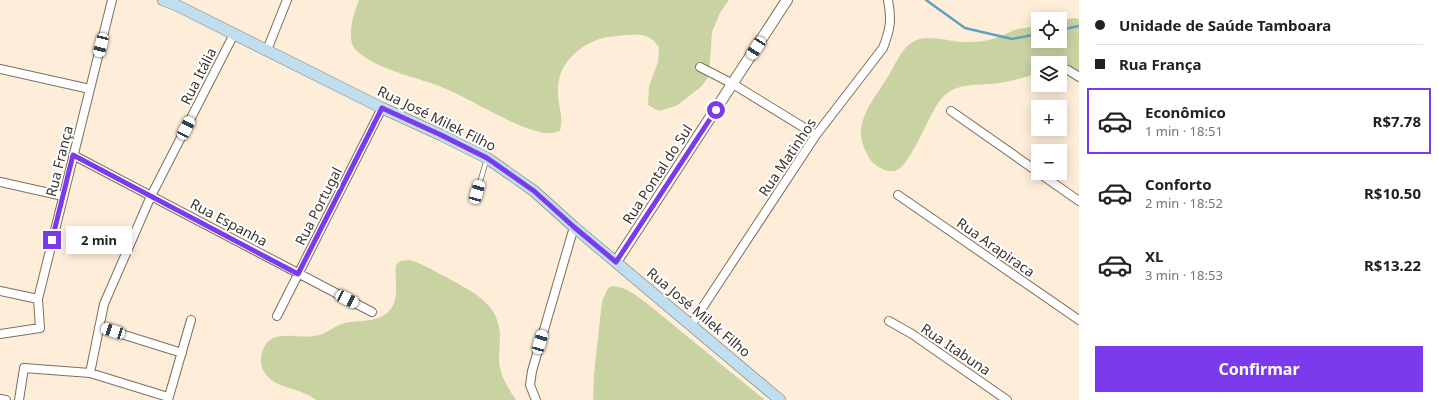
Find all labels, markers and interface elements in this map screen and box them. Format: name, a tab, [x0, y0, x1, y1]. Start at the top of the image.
map controls	[1031, 12, 1067, 180]
button: locate	[1031, 12, 1067, 48]
text: Unidade de Saúde Tamboara	[1119, 15, 1331, 35]
car	[92, 32, 110, 58]
car	[744, 35, 768, 61]
street label: Rua Itália	[176, 44, 220, 108]
text: Rua França	[1119, 54, 1202, 74]
button: layers	[1031, 56, 1067, 92]
street label: Rua José Milek Filho	[374, 81, 500, 155]
button: +	[1031, 100, 1067, 136]
route start	[707, 101, 725, 119]
text: Econômico	[1145, 102, 1226, 122]
icon: car	[1097, 103, 1133, 139]
text: R$7.78	[1373, 111, 1421, 131]
street label: Rua Matinhos	[754, 114, 820, 200]
car	[175, 115, 197, 141]
street label: Rua Pontal do Sul	[618, 120, 696, 228]
text: 1 min · 18:51	[1145, 122, 1223, 140]
street label: Rua França	[41, 123, 77, 199]
button: −	[1031, 144, 1067, 180]
street label: Rua Portugal	[290, 164, 346, 248]
text: Conforto	[1145, 174, 1212, 194]
icon: car	[1097, 175, 1133, 211]
car	[468, 179, 486, 205]
text: R$10.50	[1364, 183, 1421, 203]
street label: Rua Espanha	[187, 194, 271, 250]
text: 2 min · 18:52	[1145, 194, 1223, 212]
street label: Rua Arapiraca	[953, 213, 1039, 281]
callout: 2 min	[66, 226, 132, 254]
route end	[43, 231, 61, 249]
text: 2 min	[81, 231, 117, 249]
text: XL	[1145, 246, 1163, 266]
icon: car	[1097, 247, 1133, 283]
text: R$13.22	[1364, 255, 1421, 275]
street label: Rua José Milek Filho	[643, 263, 755, 361]
text: 3 min · 18:53	[1145, 266, 1223, 284]
car	[334, 288, 360, 310]
street label: Rua Itabuna	[917, 319, 995, 379]
car	[100, 322, 126, 340]
car	[531, 329, 549, 355]
button: Confirmar	[1095, 346, 1423, 392]

